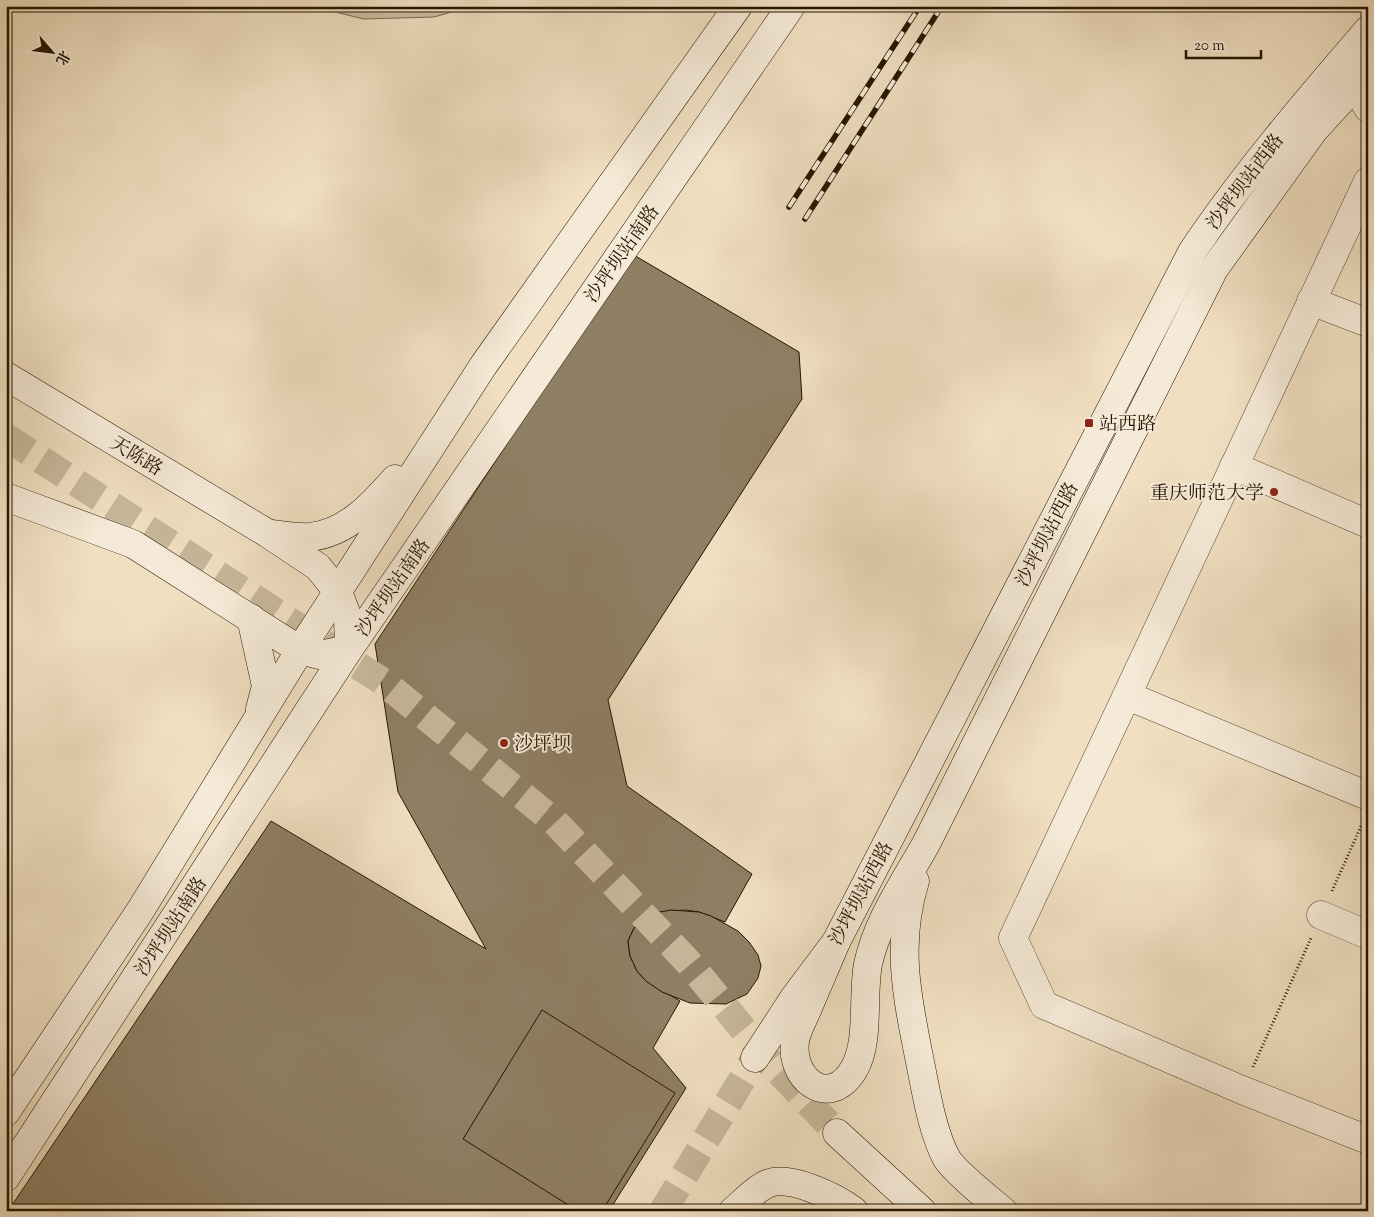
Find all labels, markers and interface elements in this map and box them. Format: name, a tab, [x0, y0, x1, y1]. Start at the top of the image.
north arrow	[28, 28, 78, 78]
scale bar	[1186, 28, 1262, 60]
text: 20 m	[1194, 36, 1225, 57]
text: 北	[50, 46, 74, 68]
street label: 沙坪坝站西路	[1201, 129, 1291, 236]
street label: 沙坪坝站南路	[579, 200, 667, 309]
place label: 站西路	[1099, 412, 1156, 439]
marker: 站西路	[1083, 417, 1095, 429]
street label: 天陈路	[104, 431, 167, 483]
street label: 沙坪坝站西路	[1010, 478, 1086, 592]
place label: 重庆师范大学	[1150, 481, 1264, 508]
marker: 重庆师范大学	[1268, 486, 1280, 498]
street label: 沙坪坝站南路	[350, 534, 438, 643]
place label: 沙坪坝	[514, 732, 571, 759]
marker: 沙坪坝	[498, 737, 510, 749]
street label: 沙坪坝站西路	[824, 838, 901, 951]
street label: 沙坪坝站南路	[130, 872, 214, 983]

